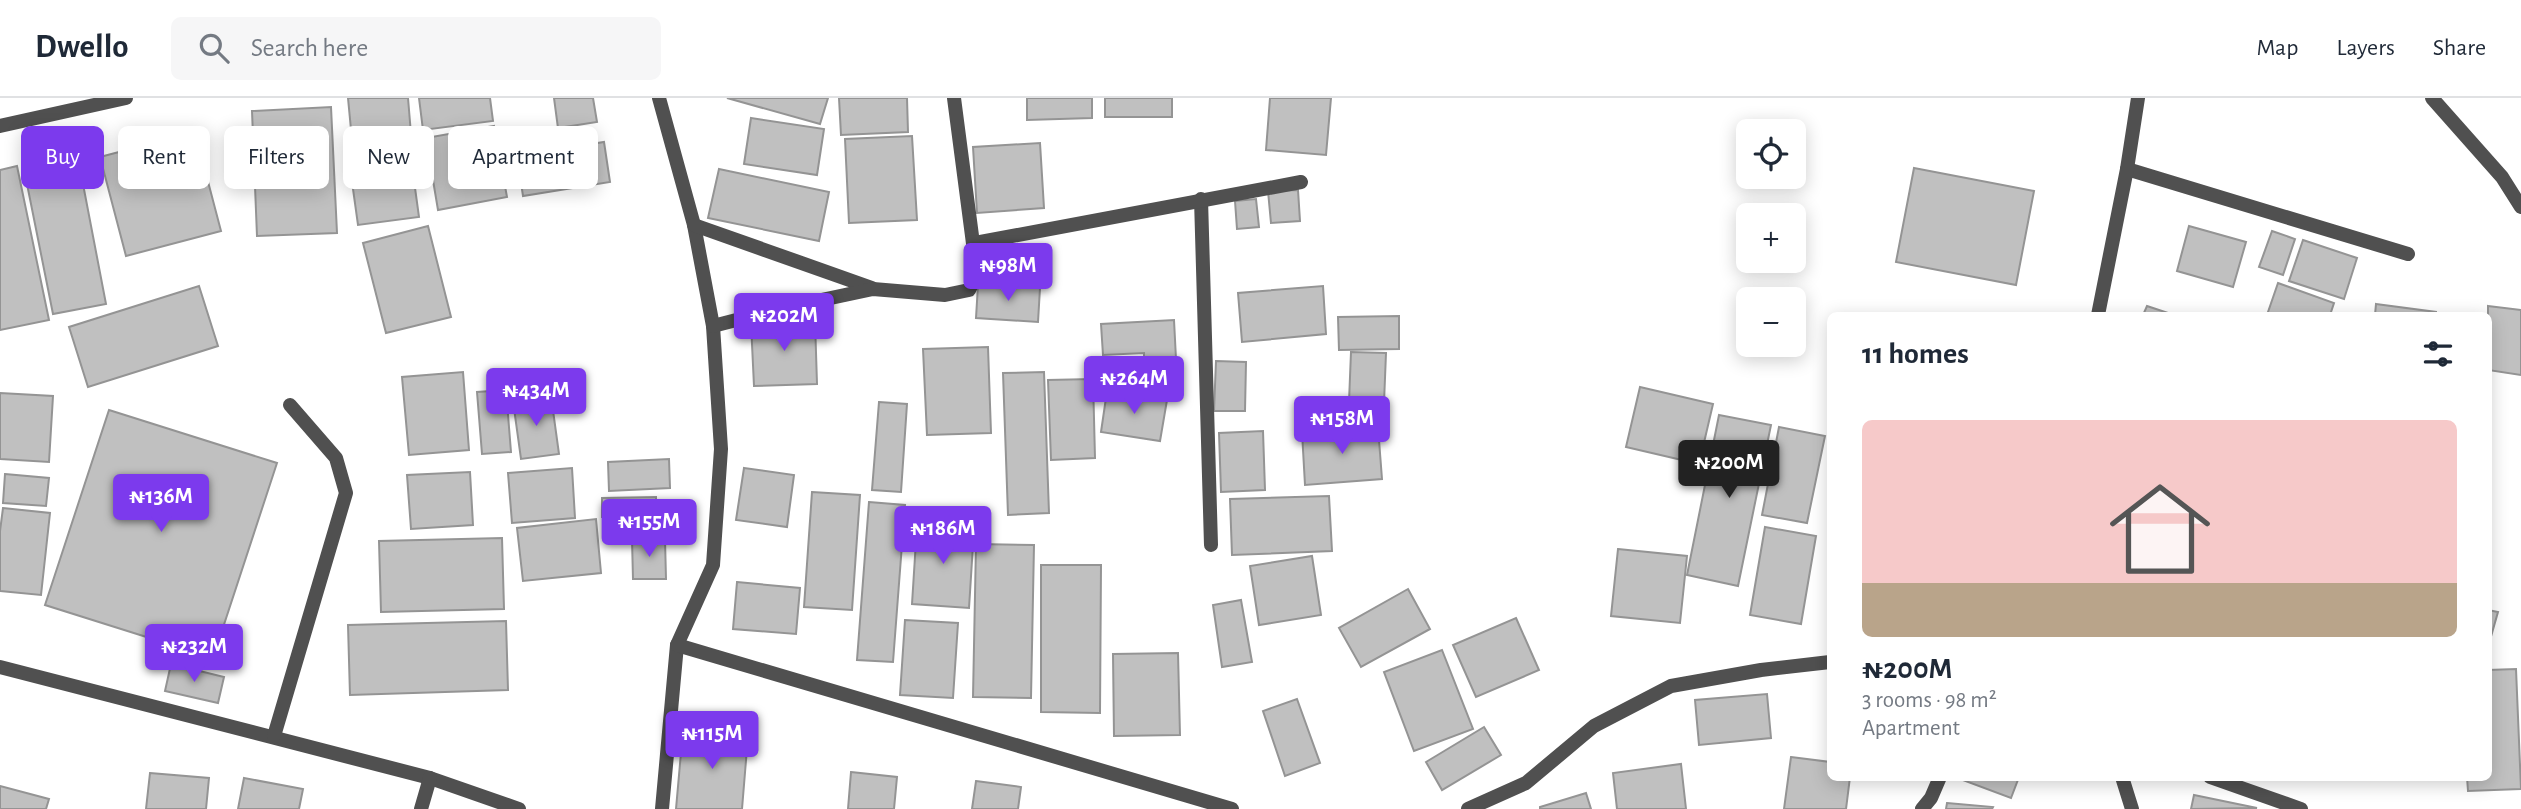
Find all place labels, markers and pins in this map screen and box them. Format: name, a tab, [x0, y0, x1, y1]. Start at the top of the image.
pin: ₦98M	[967, 244, 1049, 303]
pin: ₦202M	[735, 294, 833, 353]
pin: ₦264M	[1085, 356, 1183, 416]
pin: ₦434M	[487, 368, 585, 428]
pin: ₦158M	[1293, 396, 1391, 456]
pin: ₦200M	[1680, 440, 1778, 500]
pin: ₦136M	[112, 474, 210, 534]
pin: ₦155M	[600, 500, 698, 559]
pin: ₦186M	[894, 506, 992, 566]
pin: ₦232M	[145, 624, 243, 684]
pin: ₦115M	[663, 712, 761, 771]

